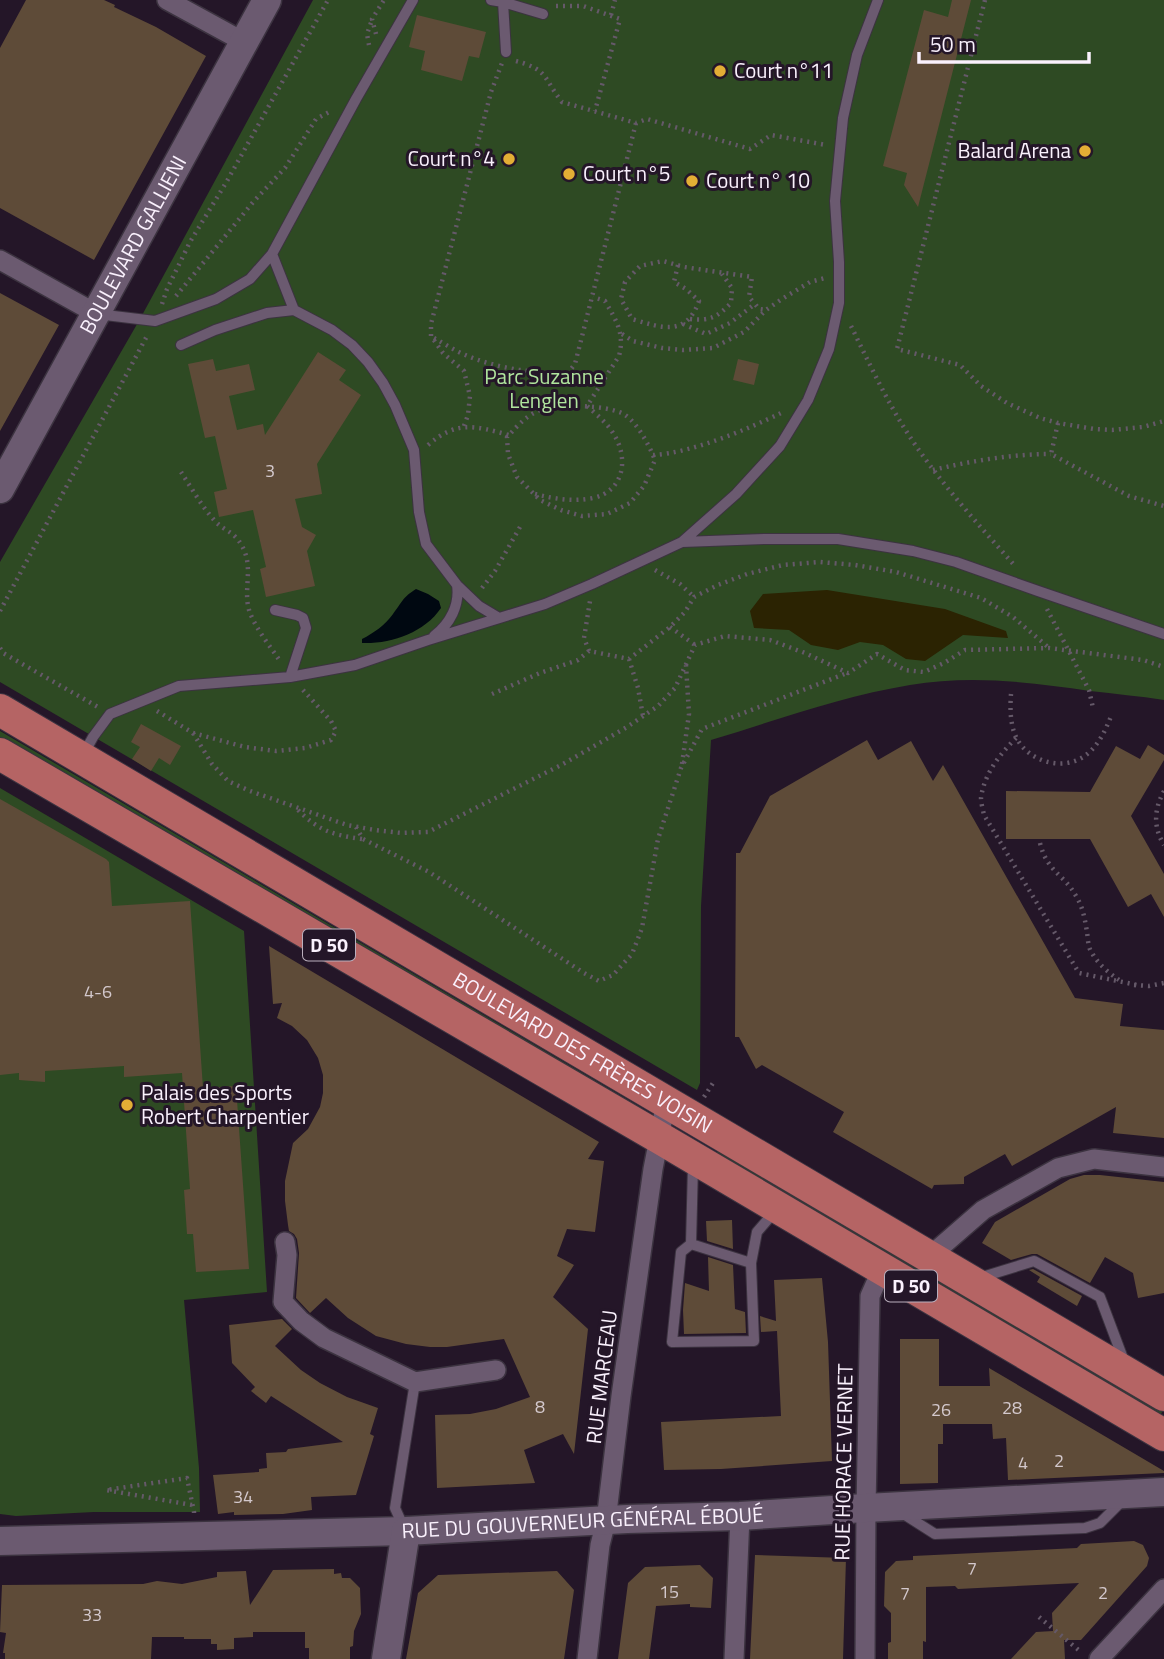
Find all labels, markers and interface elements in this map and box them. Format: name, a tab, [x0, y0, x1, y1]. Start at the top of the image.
scale bar	[919, 21, 1089, 65]
text: 50 m	[930, 28, 976, 60]
place label: Court n°11	[734, 54, 833, 86]
marker: Court n°11	[712, 63, 728, 79]
place label: Balard Arena	[957, 134, 1071, 166]
place label: Court n°4	[407, 142, 495, 174]
marker: Balard Arena	[1077, 143, 1093, 159]
street label: BOULEVARD GALLIENI	[71, 149, 194, 340]
marker: Court n°4	[501, 151, 517, 167]
place label: Court n°5	[583, 157, 671, 189]
place label: Court n° 10	[706, 164, 810, 196]
marker: Court n°5	[561, 166, 577, 182]
marker: Court n° 10	[684, 173, 700, 189]
park label: Parc Suzanne Lenglen	[484, 360, 604, 416]
house number: 3	[265, 457, 275, 484]
road number: D 50	[303, 930, 355, 960]
street label: BOULEVARD DES FRÈRES VOISIN	[447, 963, 719, 1141]
house number: 4-6	[84, 978, 112, 1005]
place label: Palais des Sports Robert Charpentier	[141, 1076, 309, 1132]
marker: Palais des Sports Robert Charpentier	[119, 1097, 135, 1113]
road number: D 50	[885, 1270, 937, 1302]
street label: RUE MARCEAU	[577, 1308, 625, 1446]
street label: RUE HORACE VERNET	[825, 1363, 861, 1561]
house number: 8	[535, 1393, 545, 1420]
house number: 28	[1002, 1394, 1022, 1421]
house number: 26	[931, 1396, 951, 1423]
house number: 2	[1054, 1447, 1064, 1474]
house number: 4	[1018, 1449, 1028, 1476]
house number: 34	[233, 1483, 253, 1510]
street label: RUE DU GOUVERNEUR GÉNÉRAL ÉBOUÉ	[401, 1497, 765, 1546]
house number: 7	[967, 1555, 977, 1582]
house number: 15	[659, 1578, 679, 1605]
house number: 2	[1098, 1579, 1108, 1606]
house number: 7	[900, 1580, 910, 1607]
house number: 33	[82, 1601, 102, 1628]

